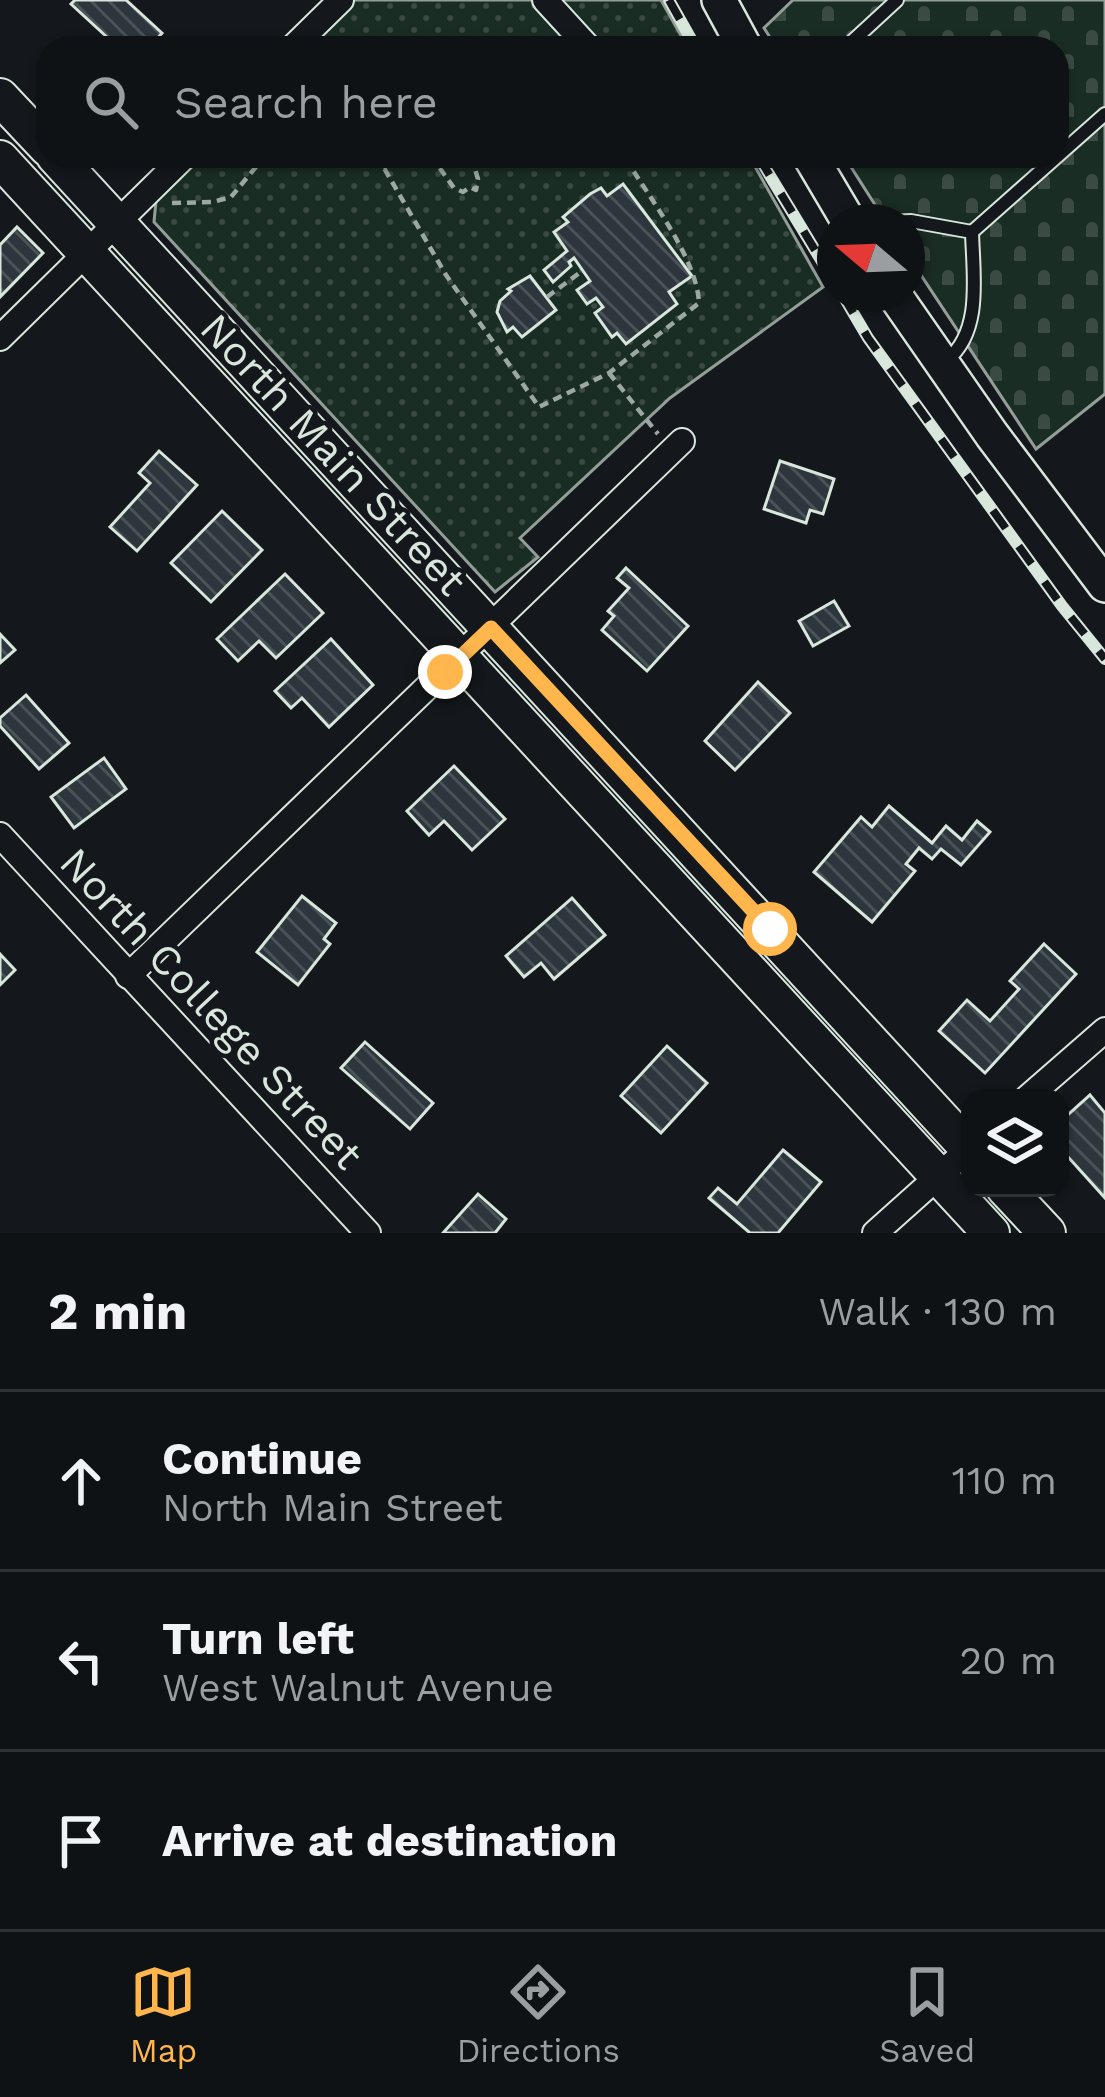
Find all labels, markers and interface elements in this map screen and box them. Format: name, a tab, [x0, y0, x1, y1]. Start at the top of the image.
search box	[36, 36, 1069, 168]
icon: search	[78, 69, 144, 135]
text: Search here	[174, 76, 438, 129]
north arrow	[817, 204, 925, 312]
street label: North Main Street	[191, 304, 477, 605]
route end	[418, 645, 472, 699]
street label: North College Street	[50, 838, 373, 1179]
route start	[743, 902, 797, 956]
map controls	[961, 1089, 1069, 1197]
button: layers	[961, 1089, 1069, 1197]
text: 2 min	[48, 1282, 187, 1341]
text: Walk · 130 m	[819, 1289, 1057, 1334]
text: Continue	[162, 1432, 362, 1485]
icon: ahead	[48, 1448, 114, 1514]
text: 110 m	[952, 1458, 1057, 1503]
text: North Main Street	[162, 1485, 503, 1530]
text: Turn left	[162, 1612, 354, 1665]
icon: left	[48, 1628, 114, 1694]
text: 20 m	[960, 1638, 1057, 1683]
text: West Walnut Avenue	[162, 1665, 554, 1710]
icon: arrive	[48, 1808, 114, 1874]
text: Arrive at destination	[162, 1814, 617, 1867]
tab: Map	[130, 1959, 197, 2070]
tab: Directions	[457, 1959, 620, 2070]
tab: Saved	[879, 1959, 975, 2070]

